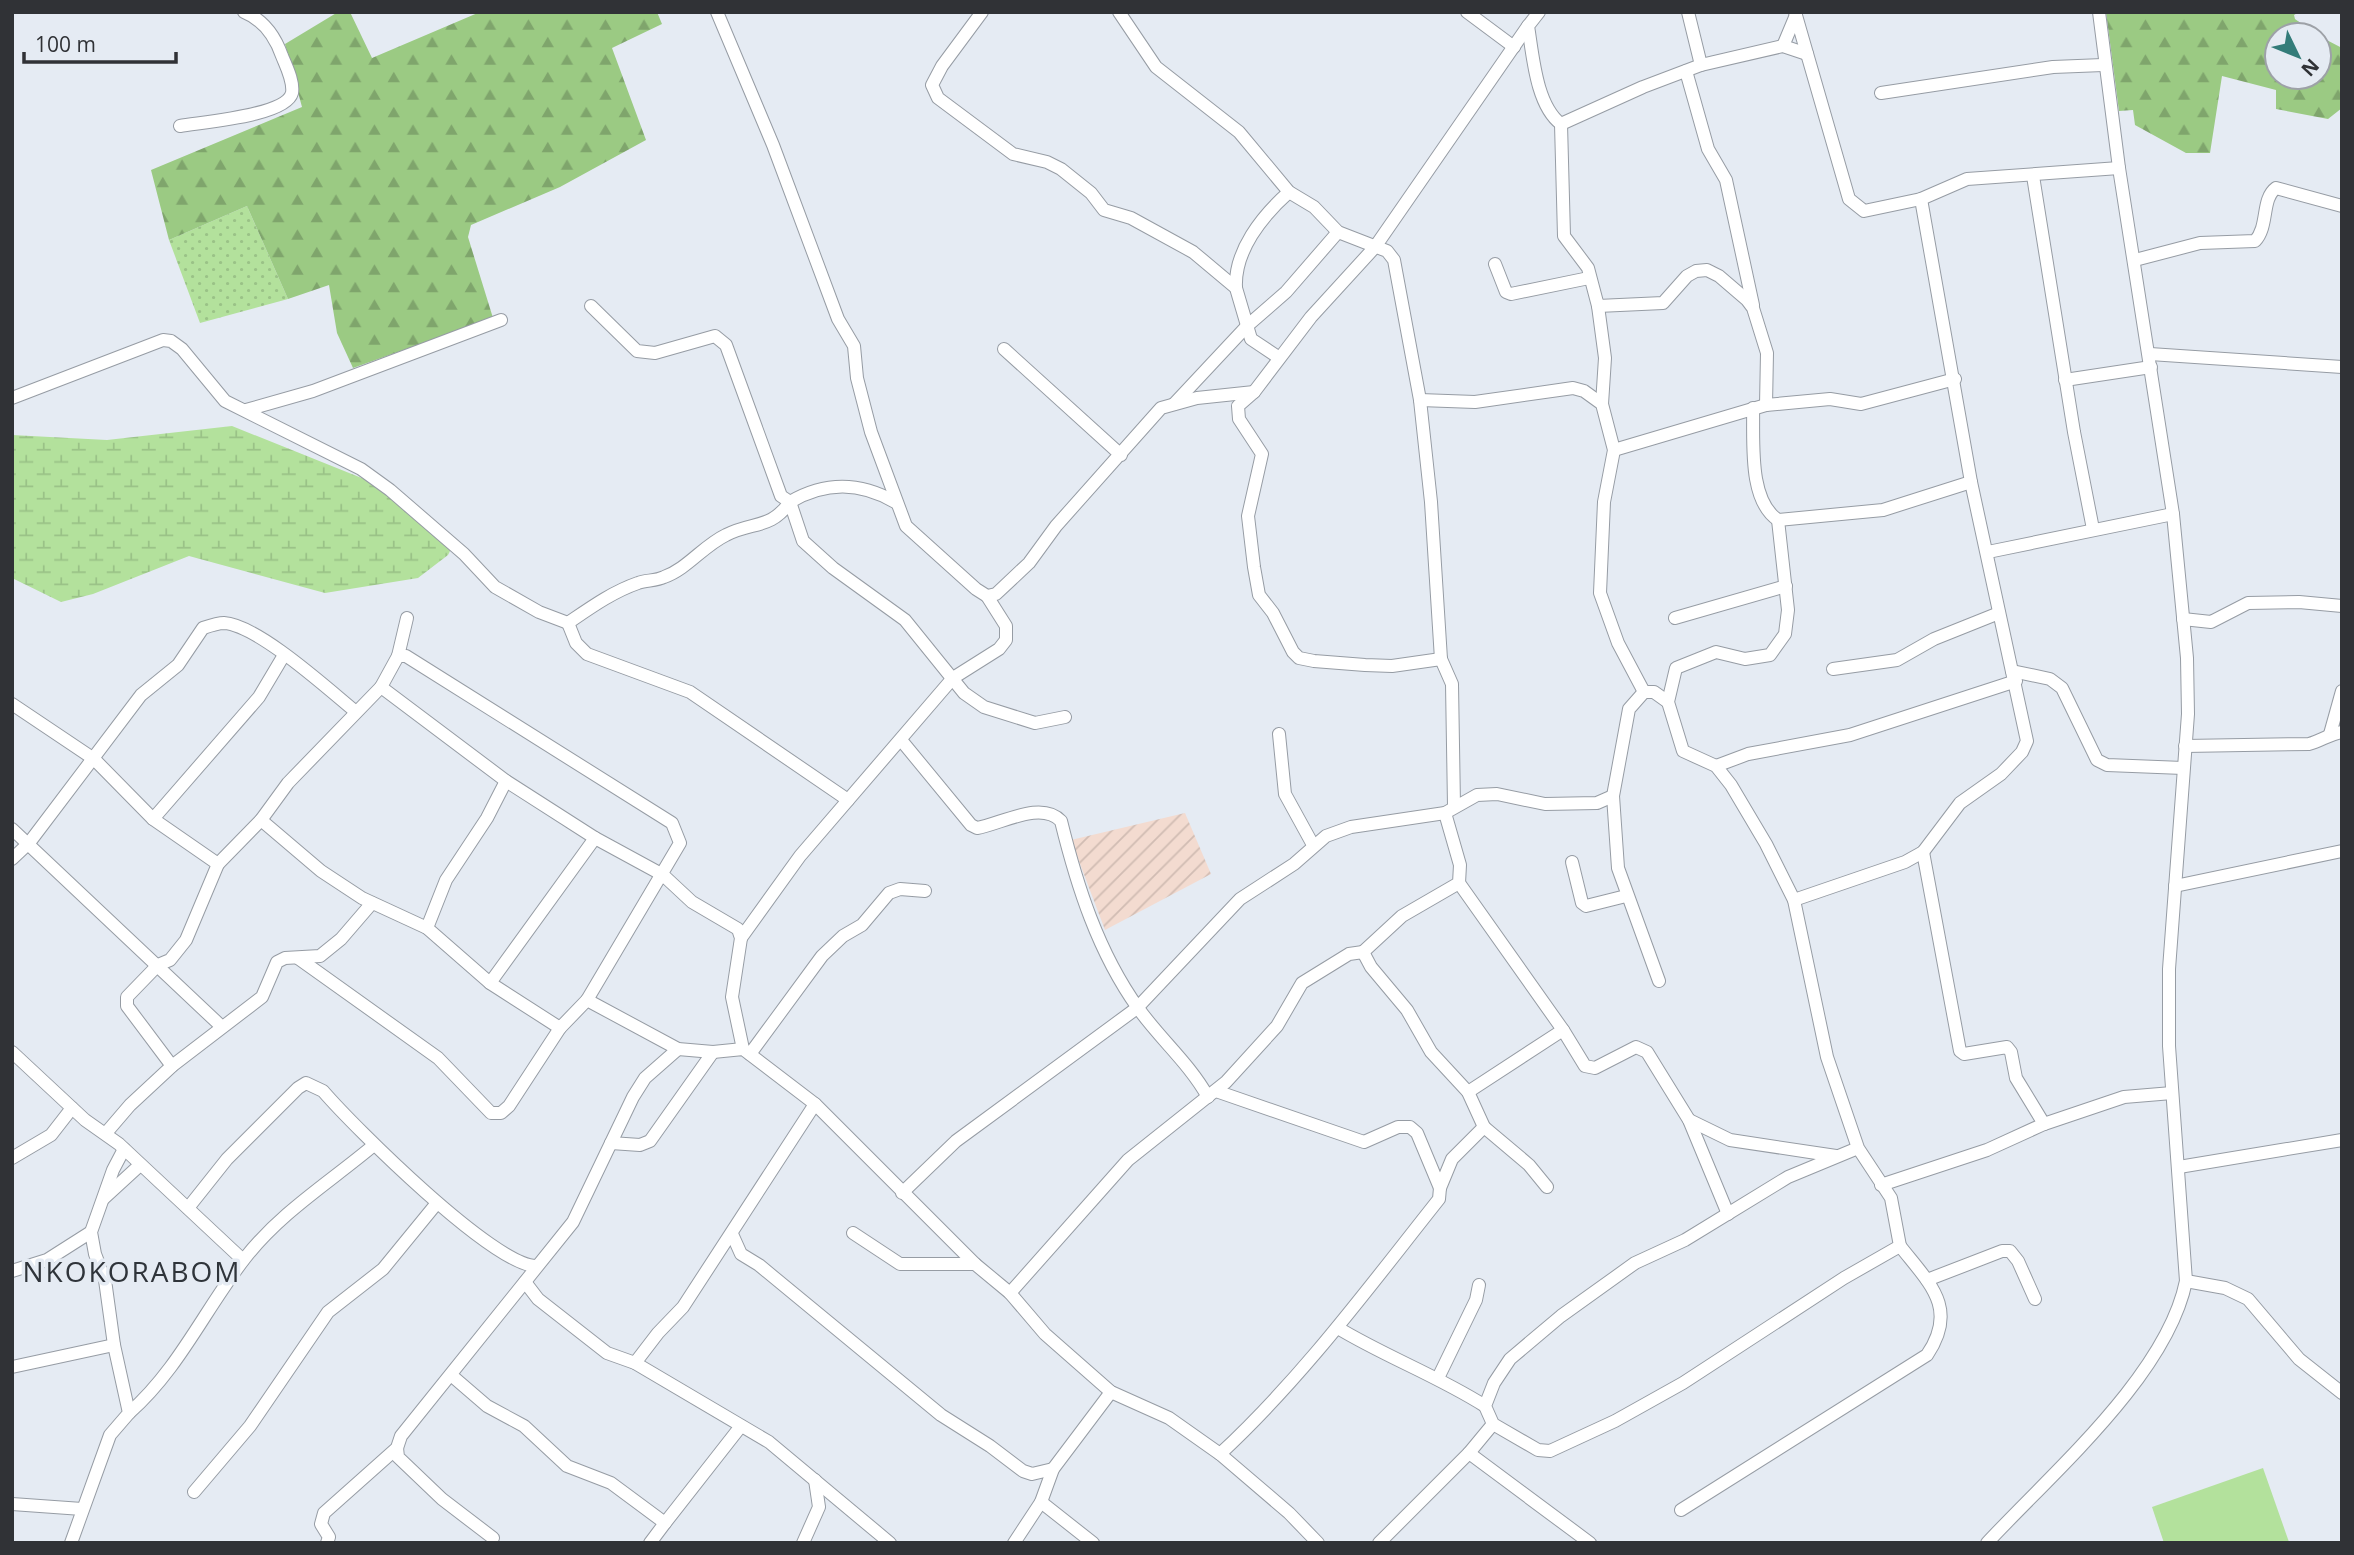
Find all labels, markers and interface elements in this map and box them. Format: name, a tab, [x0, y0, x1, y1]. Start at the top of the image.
scale bar	[24, 21, 177, 65]
north arrow	[2263, 21, 2333, 91]
text: 100 m	[35, 30, 96, 58]
text: N	[2296, 53, 2325, 82]
district label: NKOKORABOM	[23, 1252, 241, 1290]

